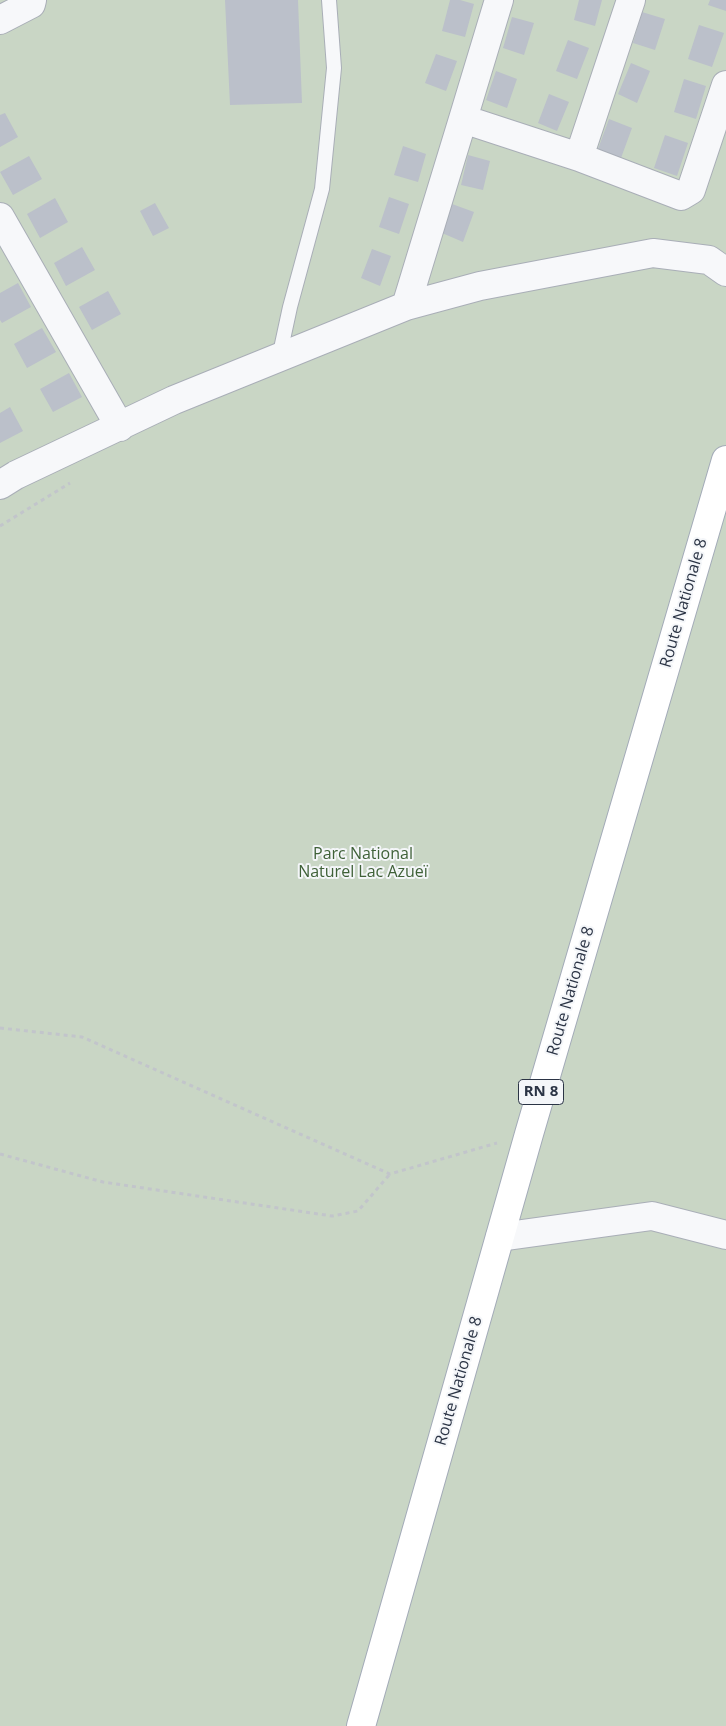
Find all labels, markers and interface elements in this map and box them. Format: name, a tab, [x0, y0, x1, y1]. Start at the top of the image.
street label: Route Nationale 8	[656, 536, 712, 670]
park label: Parc National Naturel Lac Azueï	[298, 844, 428, 882]
street label: Route Nationale 8	[543, 924, 599, 1058]
road number: RN 8	[518, 1080, 564, 1104]
street label: Route Nationale 8	[431, 1314, 487, 1448]

